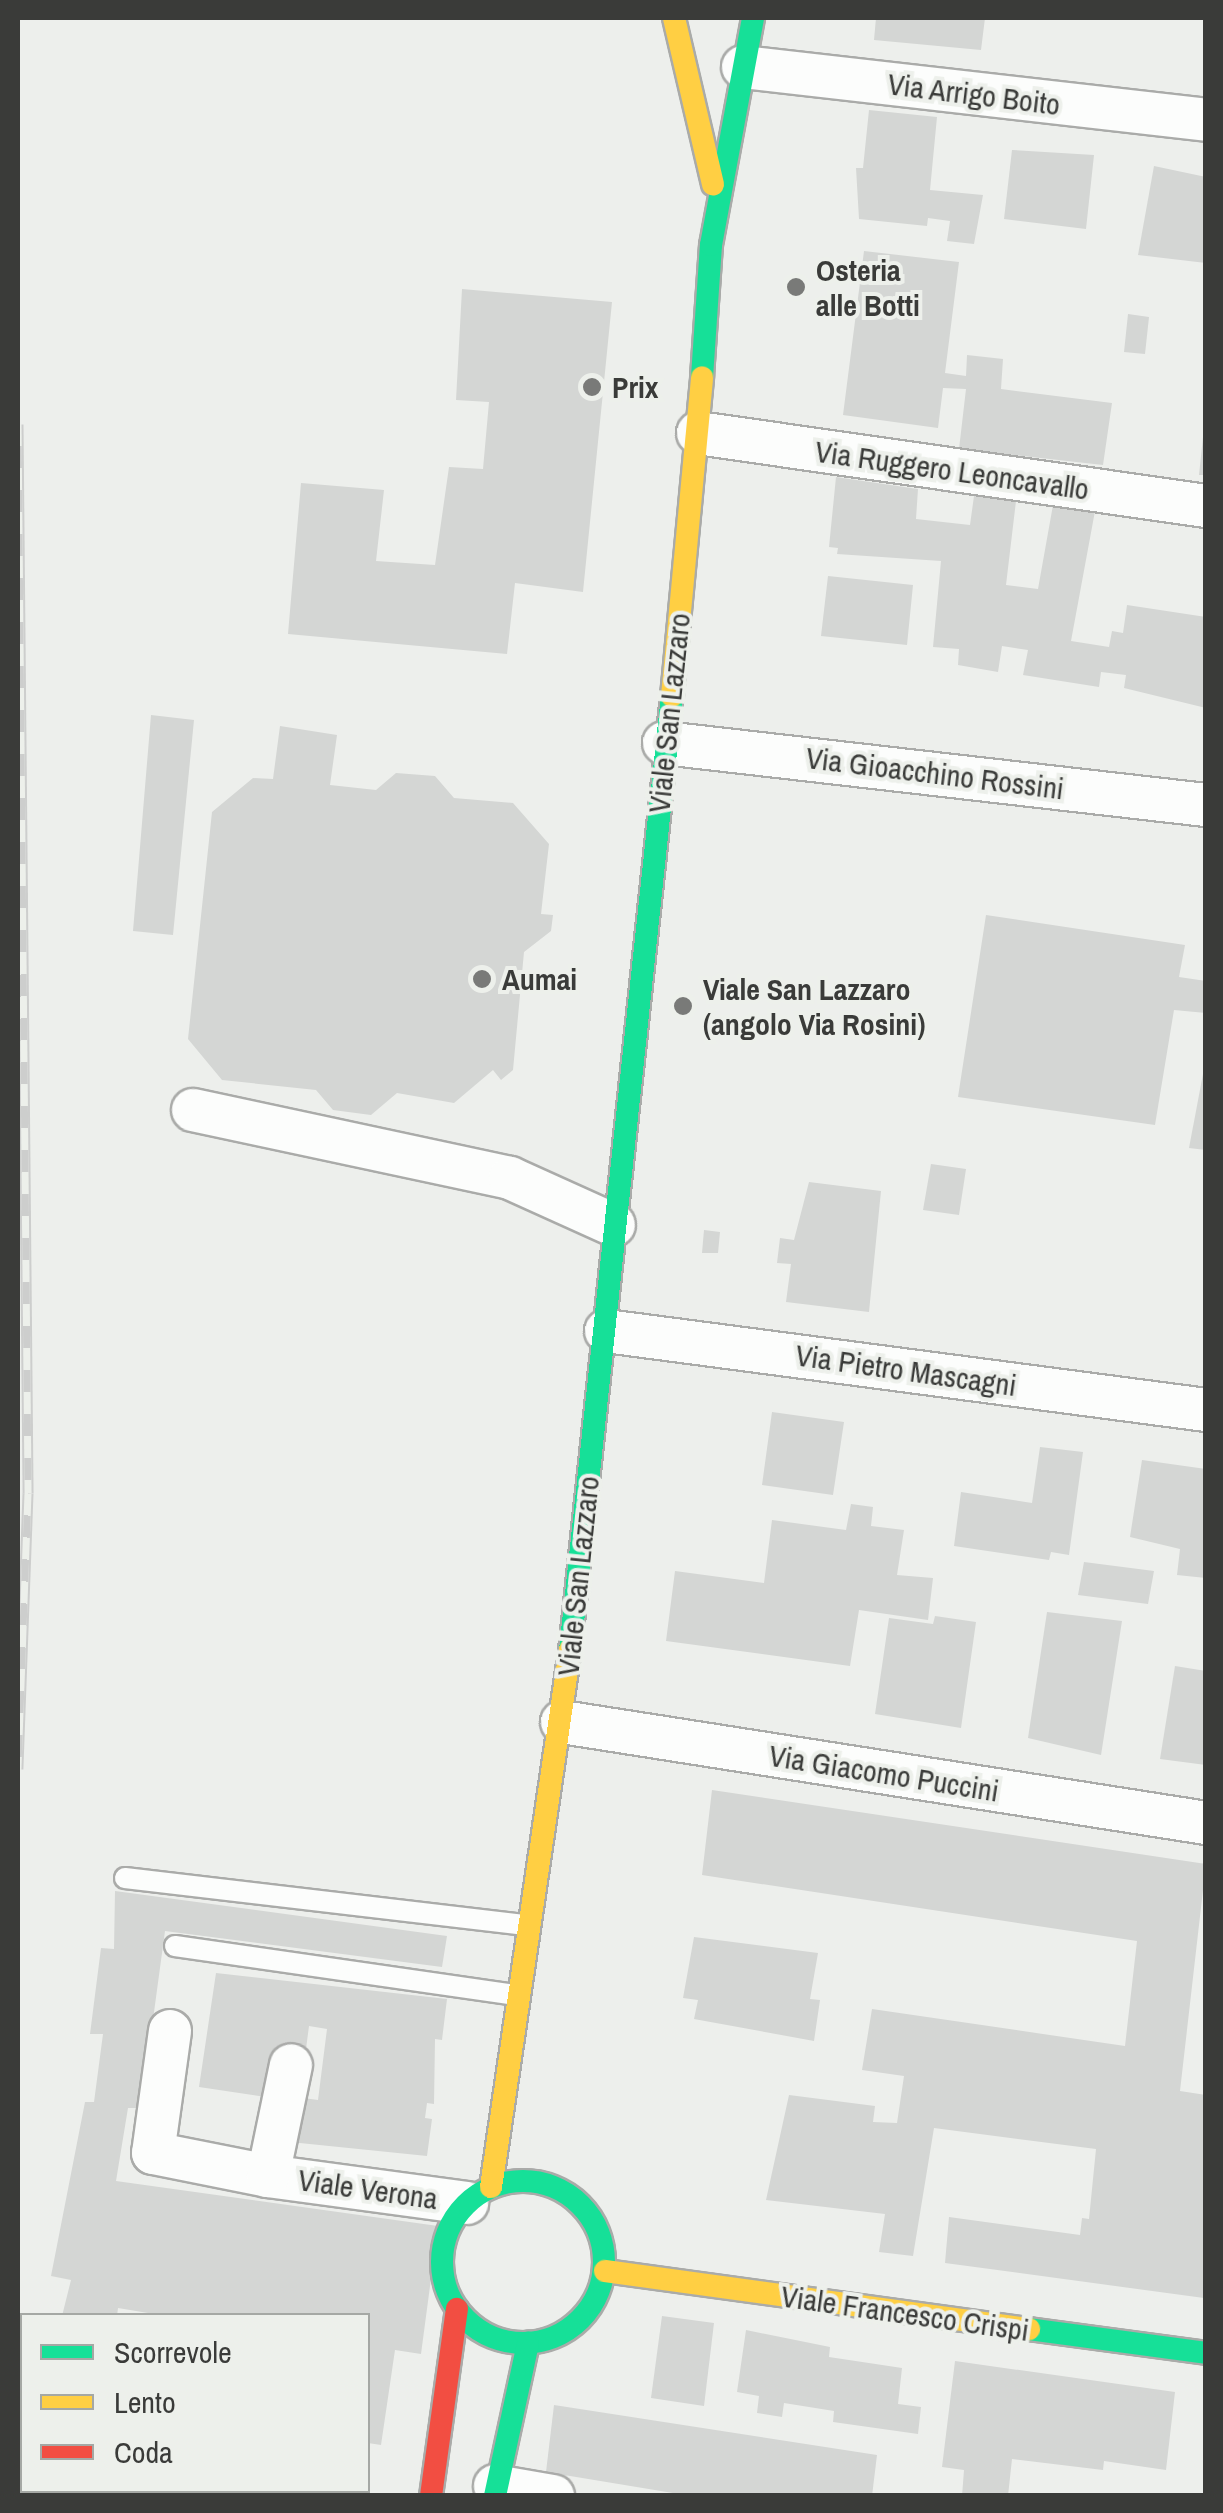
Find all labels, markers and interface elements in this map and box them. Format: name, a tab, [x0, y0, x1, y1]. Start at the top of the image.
street label: Via Arrigo Boito	[885, 65, 1063, 123]
place label: Osteria alle Botti	[816, 252, 920, 322]
marker: Osteria alle Botti	[785, 276, 807, 298]
place label: Prix	[612, 369, 658, 405]
marker: Prix	[581, 376, 603, 398]
street label: Via Ruggero Leoncavallo	[813, 433, 1091, 507]
street label: Viale San Lazzaro	[641, 611, 697, 815]
street label: Via Gioacchino Rossini	[804, 739, 1066, 807]
place label: Aumai	[502, 961, 577, 997]
marker: Aumai	[471, 968, 493, 990]
place label: Viale San Lazzaro (angolo Via Rosini)	[703, 971, 925, 1042]
marker: Viale San Lazzaro (angolo Via Rosini)	[672, 995, 694, 1017]
street label: Via Pietro Mascagni	[793, 1337, 1019, 1403]
street label: Viale San Lazzaro	[550, 1474, 606, 1678]
street label: Via Giacomo Puccini	[767, 1737, 1001, 1809]
street label: Viale Verona	[296, 2161, 440, 2217]
street label: Viale Francesco Crispi	[779, 2278, 1031, 2348]
legend	[20, 2313, 370, 2493]
text: Scorrevole	[114, 2332, 232, 2372]
text: Lento	[114, 2382, 176, 2422]
text: Coda	[114, 2432, 173, 2472]

